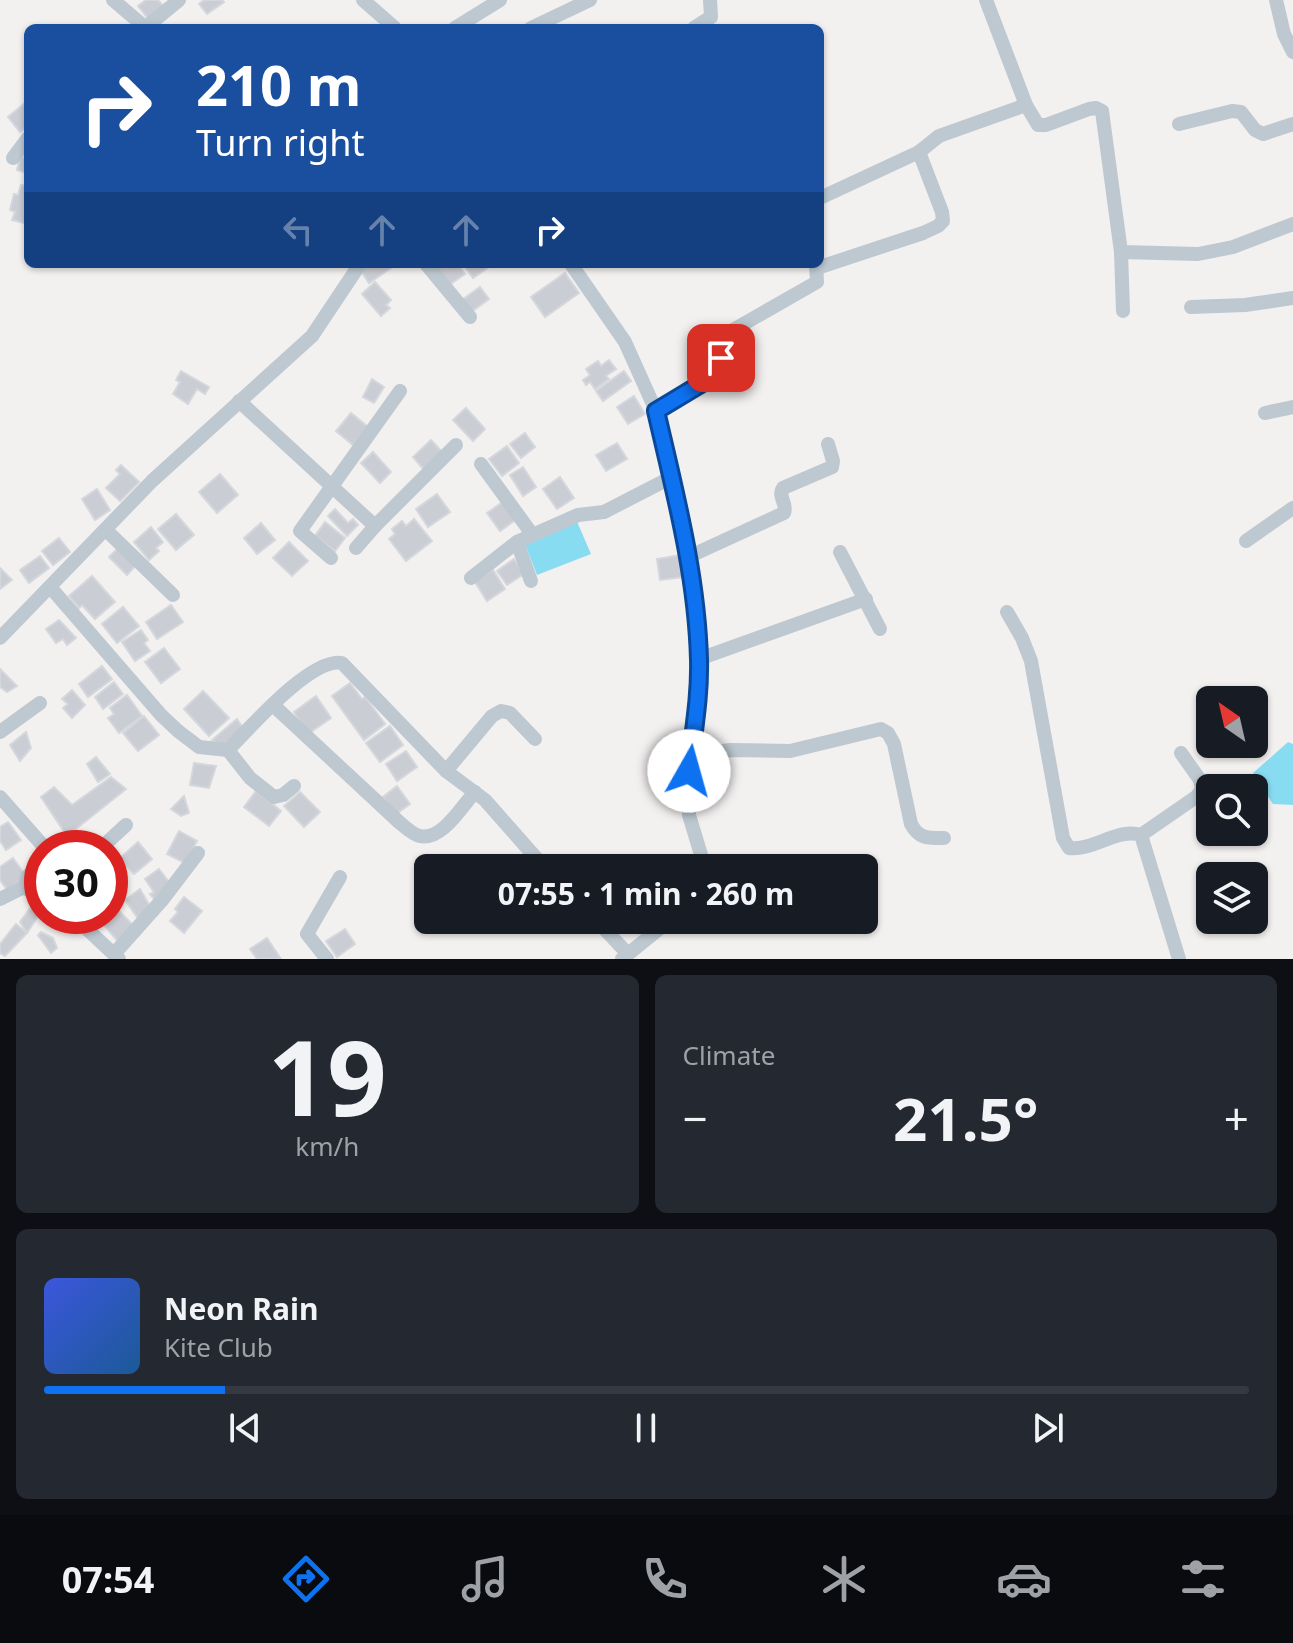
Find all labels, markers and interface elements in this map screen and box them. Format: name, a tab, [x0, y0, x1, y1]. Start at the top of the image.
text: 210 m	[196, 46, 361, 122]
icon: right	[64, 56, 168, 160]
text: Turn right	[196, 118, 364, 167]
icon: left	[276, 208, 320, 252]
icon: ahead	[360, 208, 404, 252]
icon: ahead	[444, 208, 488, 252]
icon: right	[528, 208, 572, 252]
pin	[687, 324, 755, 392]
icon: arrive	[699, 336, 743, 380]
north arrow	[1196, 686, 1268, 758]
map controls	[1196, 686, 1268, 934]
position arrow	[647, 729, 731, 813]
button: search	[1196, 774, 1268, 846]
speed limit sign: 30	[24, 830, 128, 934]
button: layers	[1196, 862, 1268, 934]
text: 07:55 · 1 min · 260 m	[498, 873, 794, 914]
text: 19	[268, 1005, 387, 1146]
text: Climate	[683, 1037, 775, 1073]
text: 21.5°	[893, 1077, 1038, 1159]
text: −	[683, 1088, 708, 1148]
text: +	[1224, 1088, 1249, 1148]
text: km/h	[295, 1128, 359, 1164]
text: Neon Rain	[164, 1288, 318, 1329]
text: Kite Club	[164, 1329, 273, 1365]
icon: previous	[223, 1406, 267, 1450]
icon: pause	[624, 1406, 668, 1450]
icon: next	[1026, 1406, 1070, 1450]
icon: directions	[278, 1551, 334, 1607]
icon: music	[457, 1551, 513, 1607]
icon: phone	[637, 1551, 693, 1607]
icon: climate	[816, 1551, 872, 1607]
icon: car	[996, 1551, 1052, 1607]
icon: filters	[1175, 1551, 1231, 1607]
text: 07:54	[62, 1555, 154, 1604]

